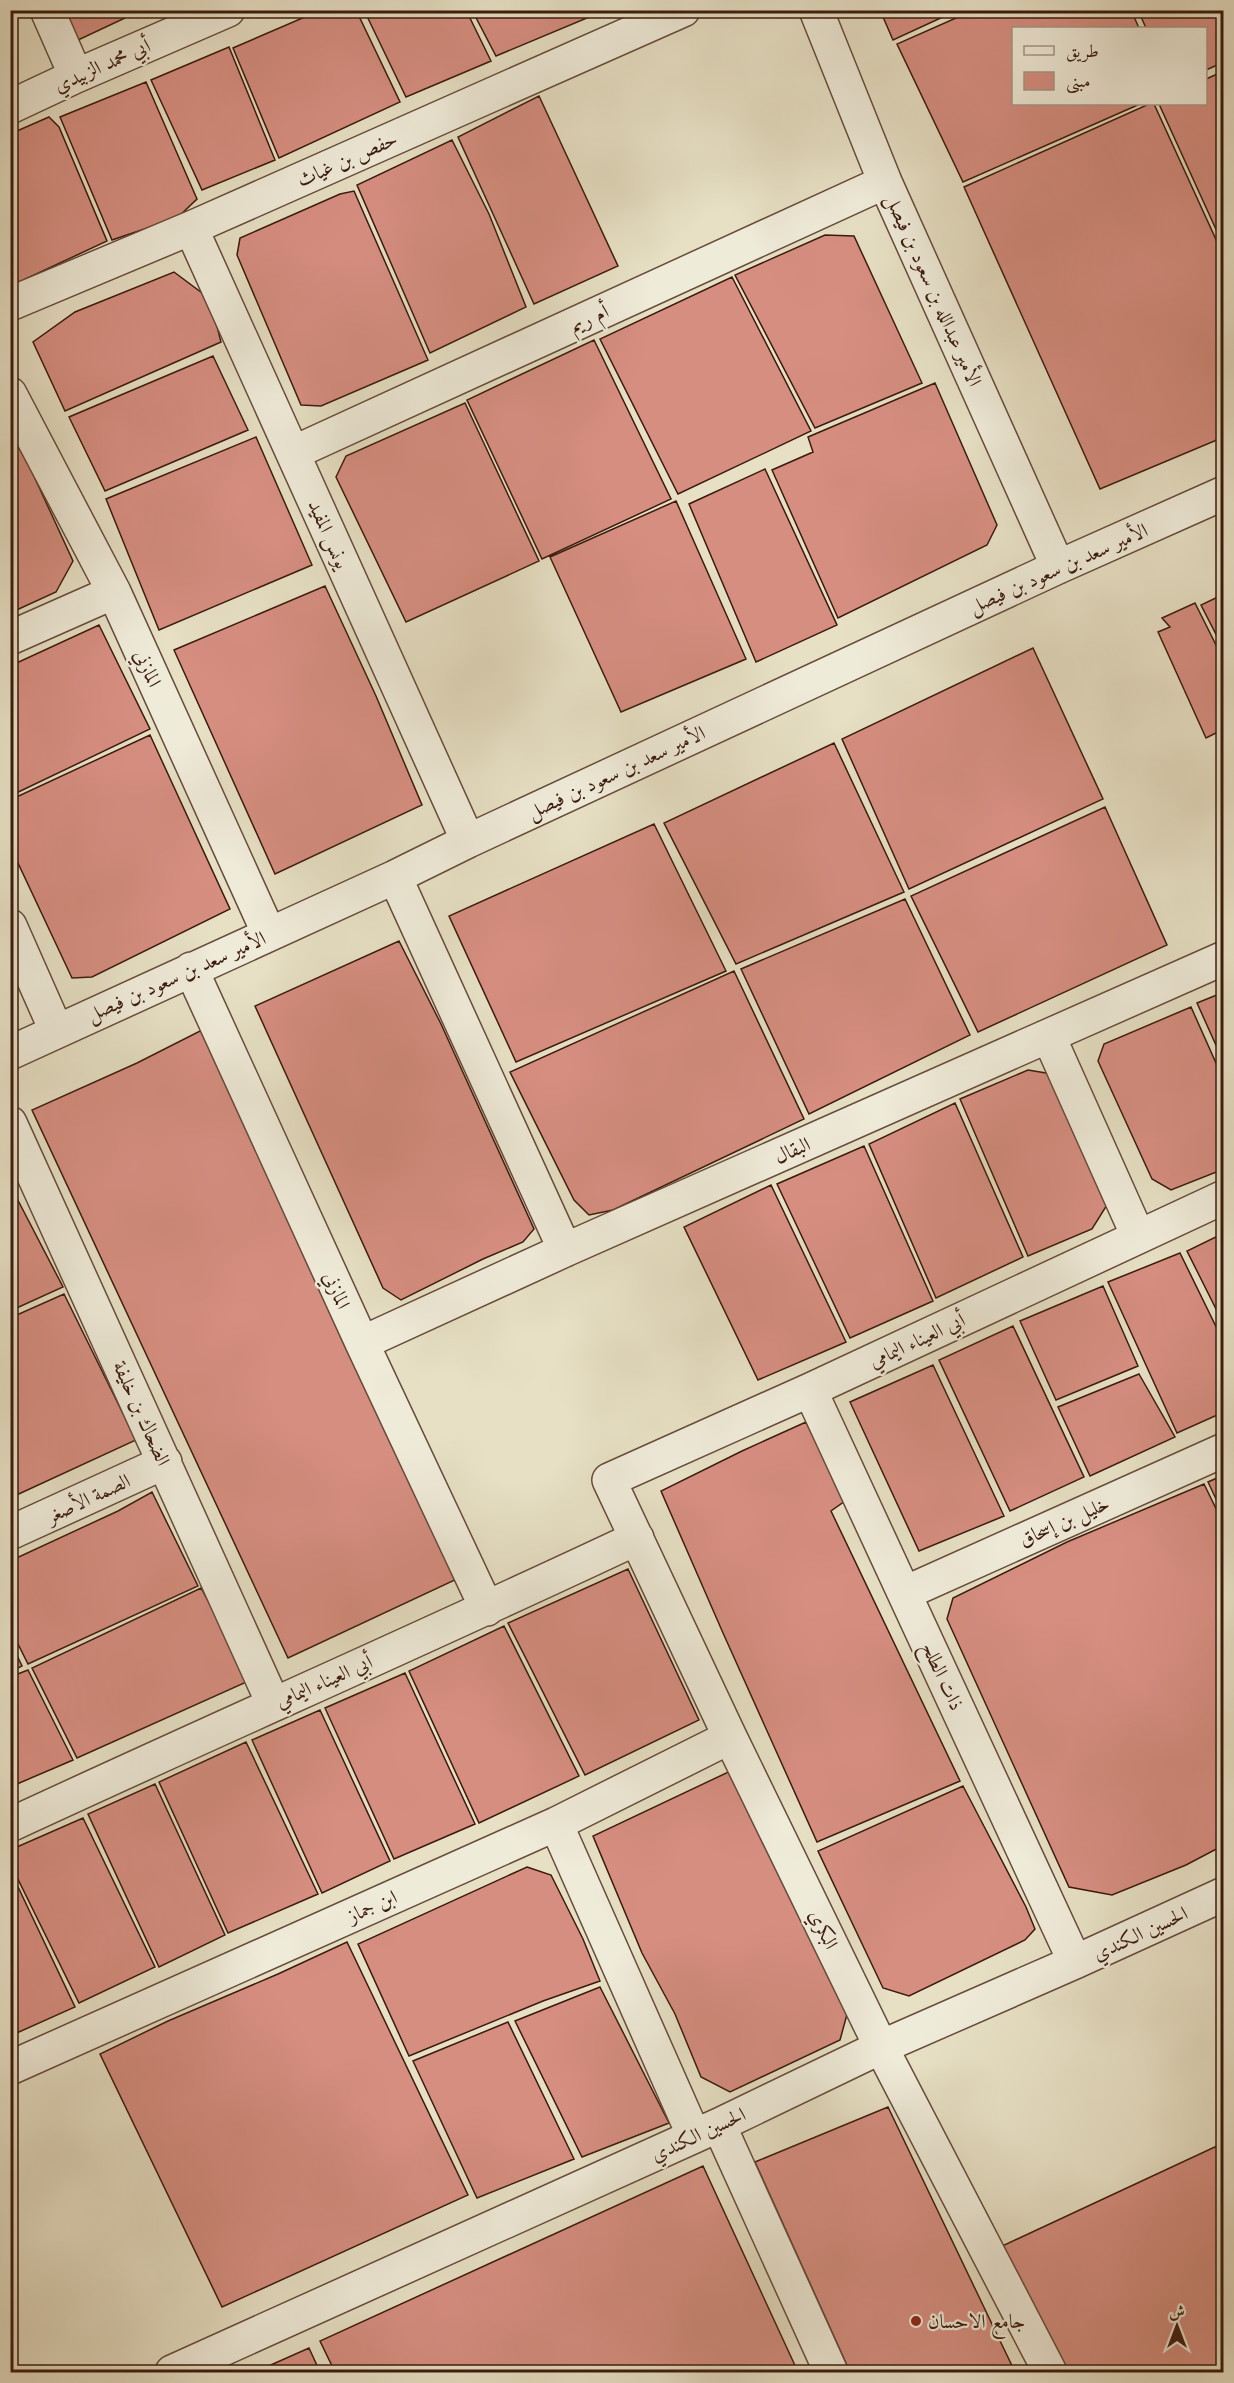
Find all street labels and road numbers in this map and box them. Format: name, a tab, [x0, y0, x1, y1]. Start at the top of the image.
street label: أبي محمد الزبيدي	[49, 31, 156, 101]
street label: حفص بن غياث	[293, 125, 402, 194]
street label: الأمير عبدالله بن سعود بن فيصل	[878, 189, 990, 391]
street label: أم ريم	[565, 297, 615, 343]
street label: يونس المفيد	[301, 495, 356, 574]
street label: الأمير سعد بن سعود بن فيصل	[964, 515, 1152, 621]
street label: المازني	[125, 645, 168, 692]
street label: الأمير سعد بن سعود بن فيصل	[522, 718, 710, 826]
street label: الأمير سعد بن سعود بن فيصل	[82, 923, 270, 1029]
street label: البقال	[770, 1131, 815, 1170]
street label: المازني	[315, 1267, 357, 1314]
street label: أبي العيناء اليمامي	[864, 1305, 971, 1376]
street label: الضحاك بن خليفة	[106, 1356, 177, 1470]
street label: الصمة الأصغر	[39, 1465, 135, 1531]
street label: خليل بن إسحاق	[1015, 1490, 1114, 1554]
street label: ذات الطلح	[911, 1638, 970, 1717]
street label: أبي العيناء اليمامي	[271, 1647, 378, 1717]
street label: ابن جماز	[341, 1884, 401, 1930]
street label: الحسين الكندي	[1088, 1900, 1193, 1969]
street label: البكري	[801, 1905, 845, 1955]
street label: الحسين الكندي	[646, 2101, 751, 2170]

